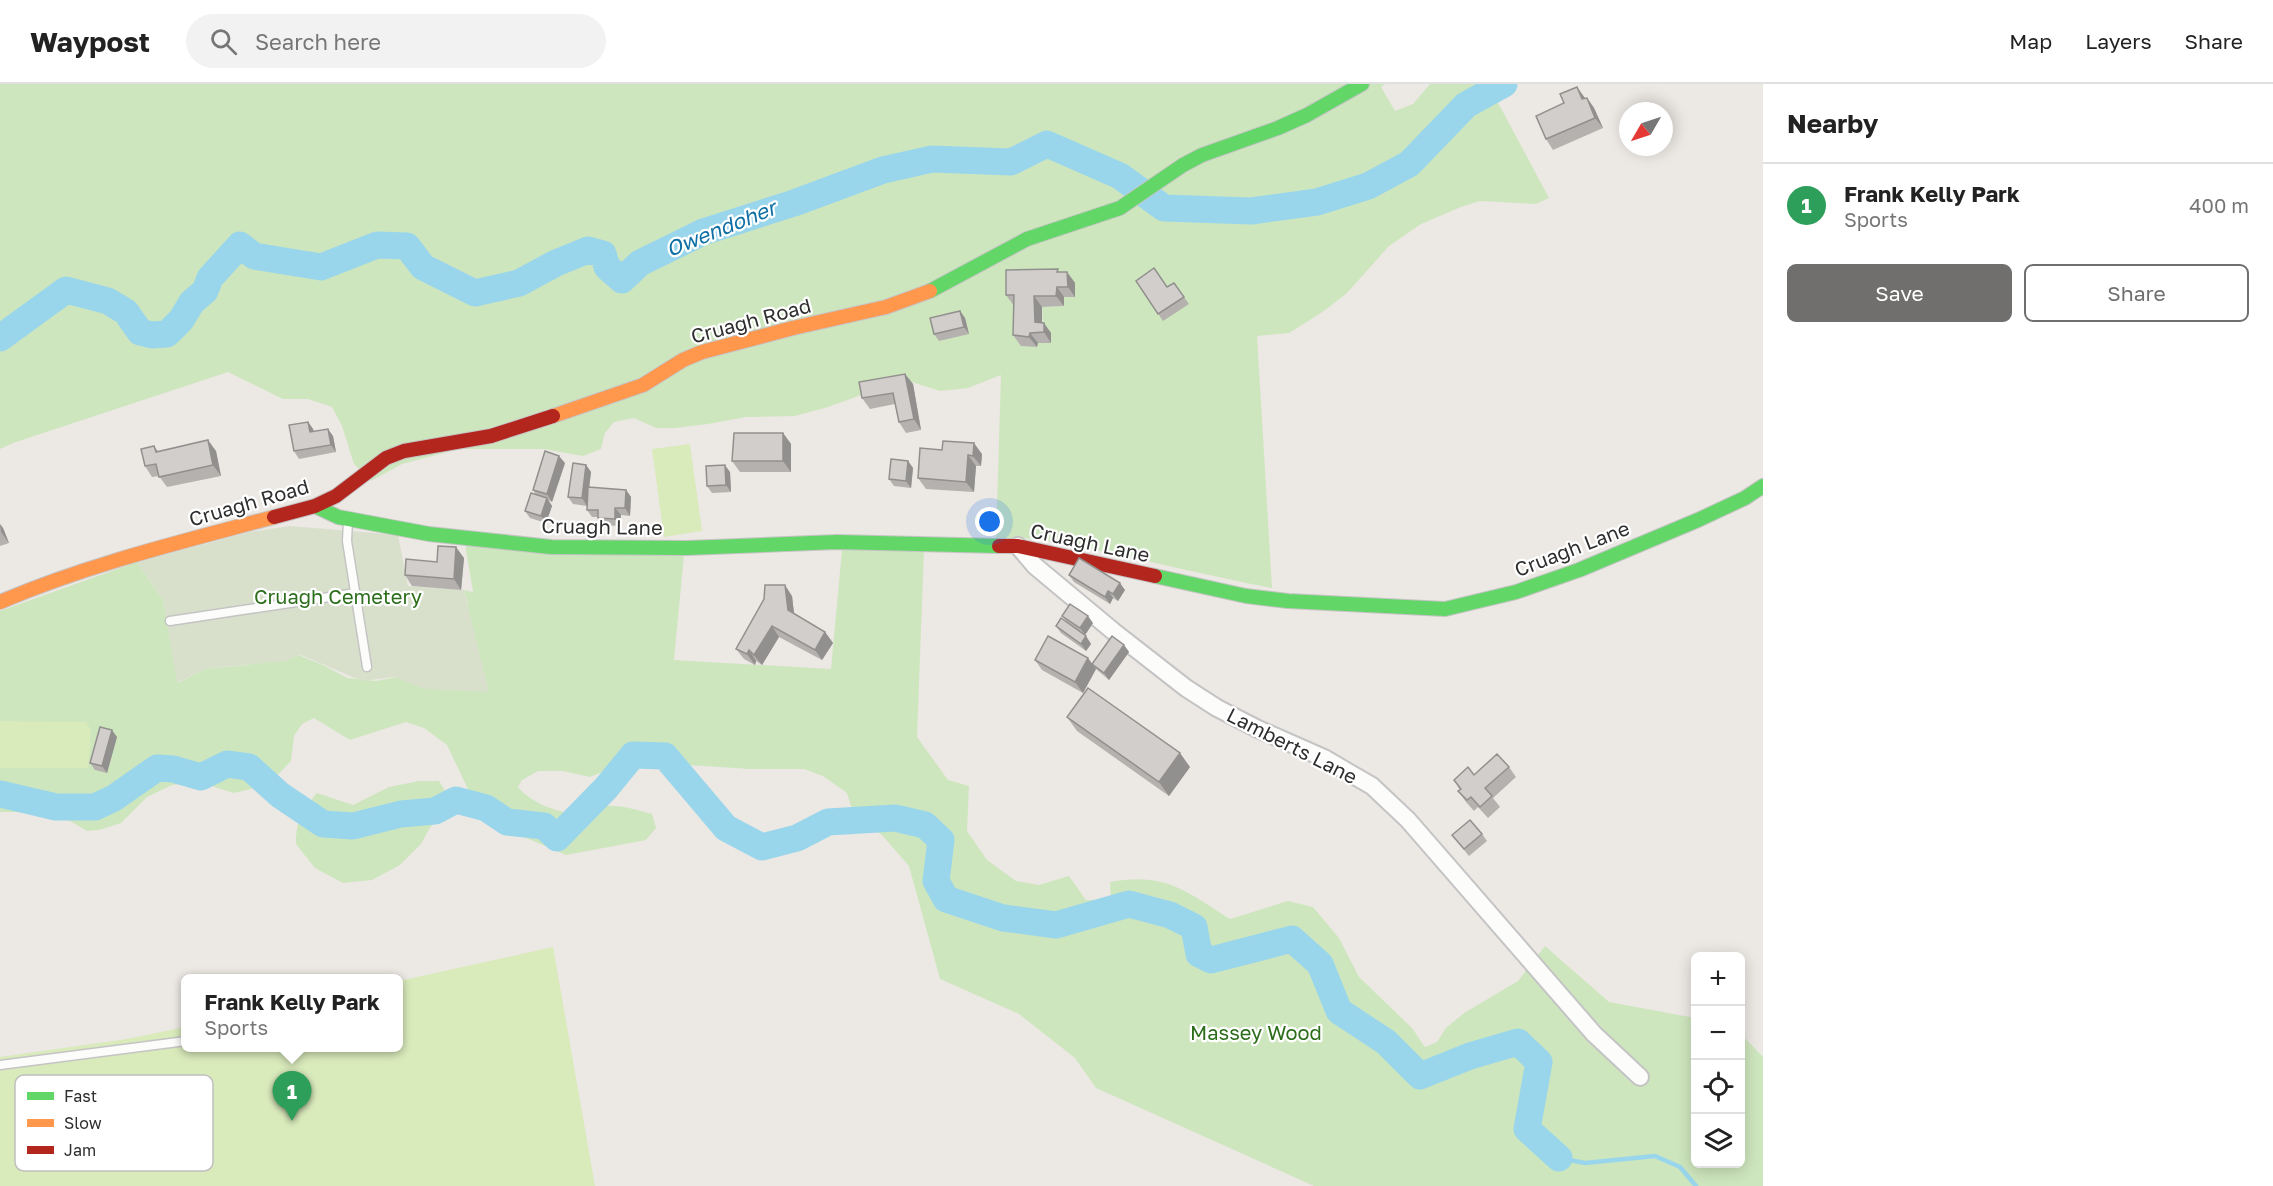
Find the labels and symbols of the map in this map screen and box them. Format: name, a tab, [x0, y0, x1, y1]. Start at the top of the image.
north arrow	[1619, 102, 1673, 156]
water label: Owendoher	[662, 193, 782, 262]
street label: Cruagh Road	[688, 292, 813, 348]
street label: Cruagh Road	[186, 473, 311, 531]
your location	[975, 507, 1004, 536]
street label: Cruagh Lane	[541, 513, 663, 539]
street label: Cruagh Lane	[1511, 515, 1633, 581]
street label: Cruagh Lane	[1028, 518, 1152, 566]
park label: Cruagh Cemetery	[254, 584, 422, 608]
street label: Lamberts Lane	[1223, 702, 1362, 788]
park label: Massey Wood	[1190, 1020, 1322, 1044]
pin: 1	[272, 1072, 312, 1121]
legend	[15, 1075, 213, 1171]
text: Fast	[64, 1086, 97, 1106]
text: Slow	[64, 1113, 102, 1133]
text: Jam	[64, 1140, 96, 1160]

